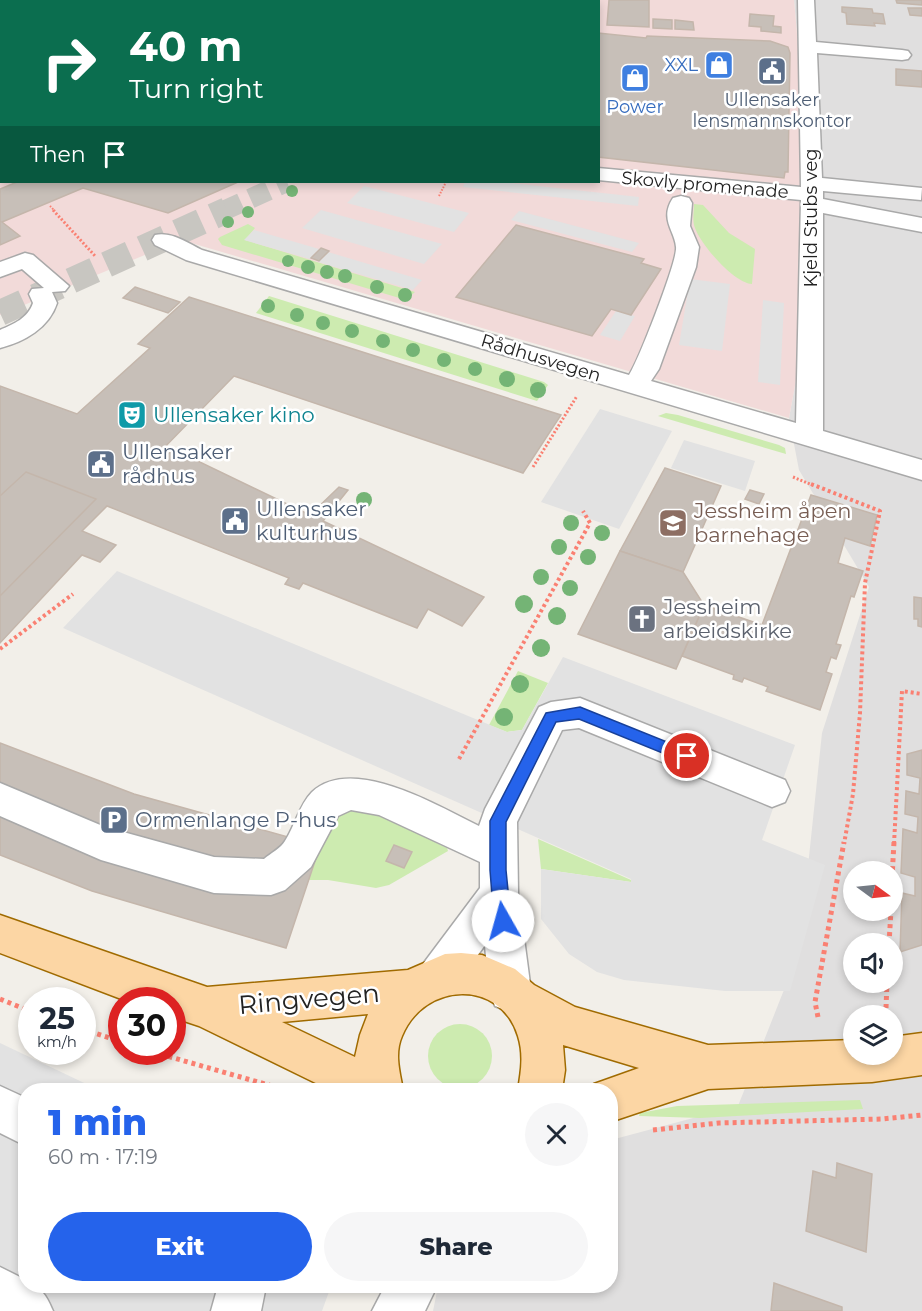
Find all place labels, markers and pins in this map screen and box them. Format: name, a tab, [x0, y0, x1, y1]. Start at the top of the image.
shop icon: XXL	[703, 49, 735, 81]
place label: XXL	[665, 54, 698, 76]
public building icon: Ullensaker lensmannskontor	[756, 55, 788, 87]
shop icon: Power	[619, 62, 651, 94]
place label: Ullensaker lensmannskontor	[693, 89, 851, 132]
place label: Power	[606, 96, 664, 118]
theatre icon: Ullensaker kino	[116, 399, 148, 431]
place label: Ullensaker kino	[153, 402, 315, 427]
place label: Ullensaker rådhus	[122, 439, 233, 488]
public building icon: Ullensaker rådhus	[85, 448, 117, 480]
place label: Ullensaker kulturhus	[256, 496, 367, 545]
place label: Jessheim åpen barnehage	[693, 498, 852, 547]
public building icon: Ullensaker kulturhus	[219, 505, 251, 537]
school or university icon: Jessheim åpen barnehage	[657, 507, 689, 539]
place label: Jessheim arbeidskirke	[662, 594, 792, 643]
church icon: Jessheim arbeidskirke	[626, 603, 658, 635]
pin	[661, 730, 712, 781]
parking icon: Ormenlange P-hus	[98, 804, 130, 836]
place label: Ormenlange P-hus	[135, 807, 337, 832]

